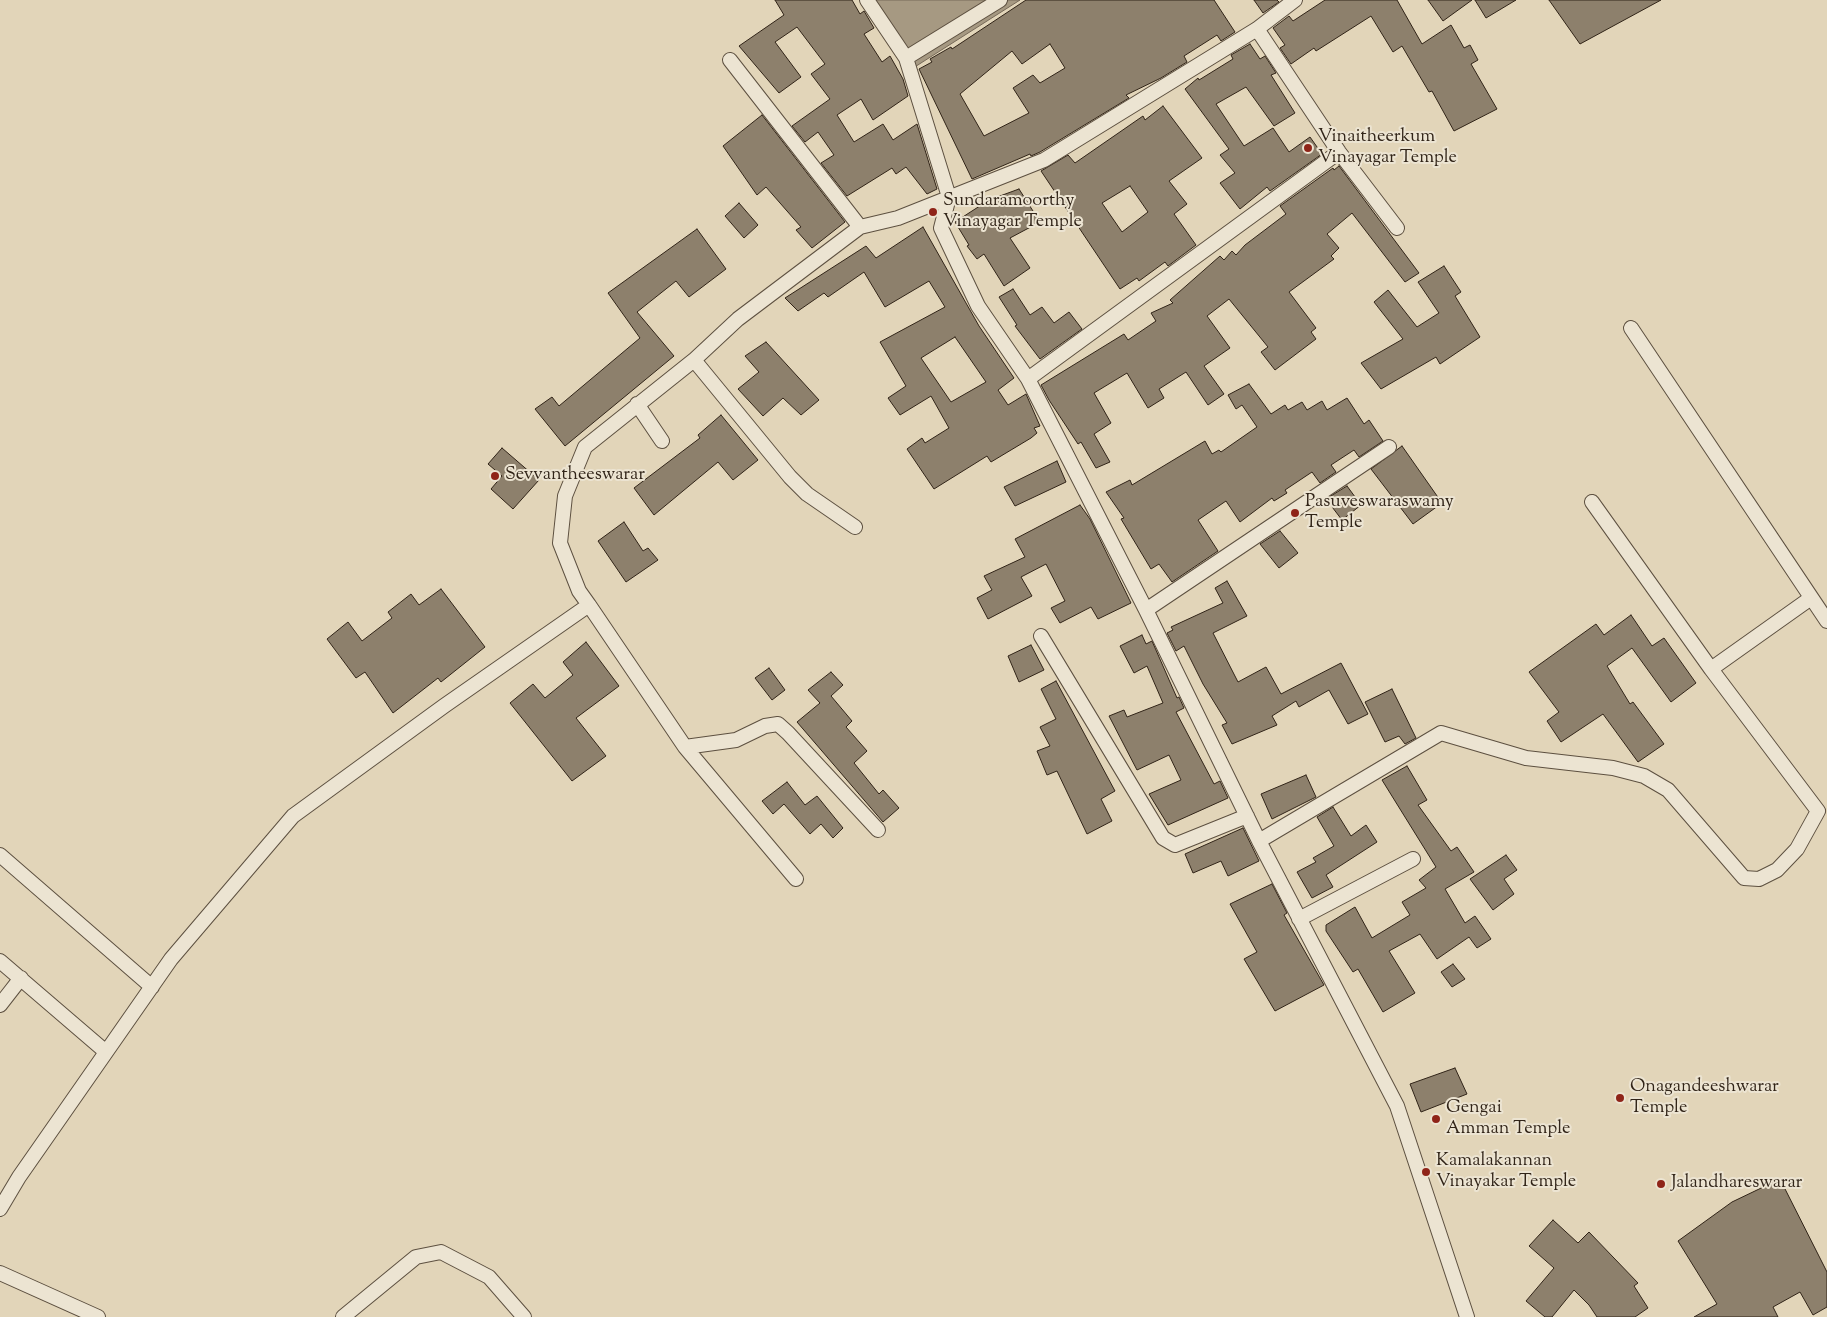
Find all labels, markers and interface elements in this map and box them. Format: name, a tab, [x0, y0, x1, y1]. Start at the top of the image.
place label: Vinaitheerkum Vinayagar Temple	[1318, 127, 1457, 170]
marker: Vinaitheerkum Vinayagar Temple	[1302, 142, 1314, 154]
place label: Sundaramoorthy Vinayagar Temple	[943, 191, 1082, 233]
marker: Sundaramoorthy Vinayagar Temple	[927, 206, 939, 218]
place label: Sevvantheeswarar	[505, 465, 645, 487]
marker: Sevvantheeswarar	[489, 470, 501, 482]
place label: Pasuveswaraswamy Temple	[1305, 492, 1454, 534]
marker: Pasuveswaraswamy Temple	[1289, 507, 1301, 519]
place label: Onagandeeshwarar Temple	[1630, 1077, 1779, 1120]
marker: Onagandeeshwarar Temple	[1614, 1092, 1626, 1104]
place label: Gengai Amman Temple	[1446, 1098, 1570, 1140]
marker: Gengai Amman Temple	[1430, 1113, 1442, 1125]
place label: Kamalakannan Vinayakar Temple	[1436, 1151, 1576, 1194]
marker: Kamalakannan Vinayakar Temple	[1420, 1166, 1432, 1178]
place label: Jalandhareswarar	[1671, 1173, 1802, 1195]
marker: Jalandhareswarar	[1655, 1178, 1667, 1190]

